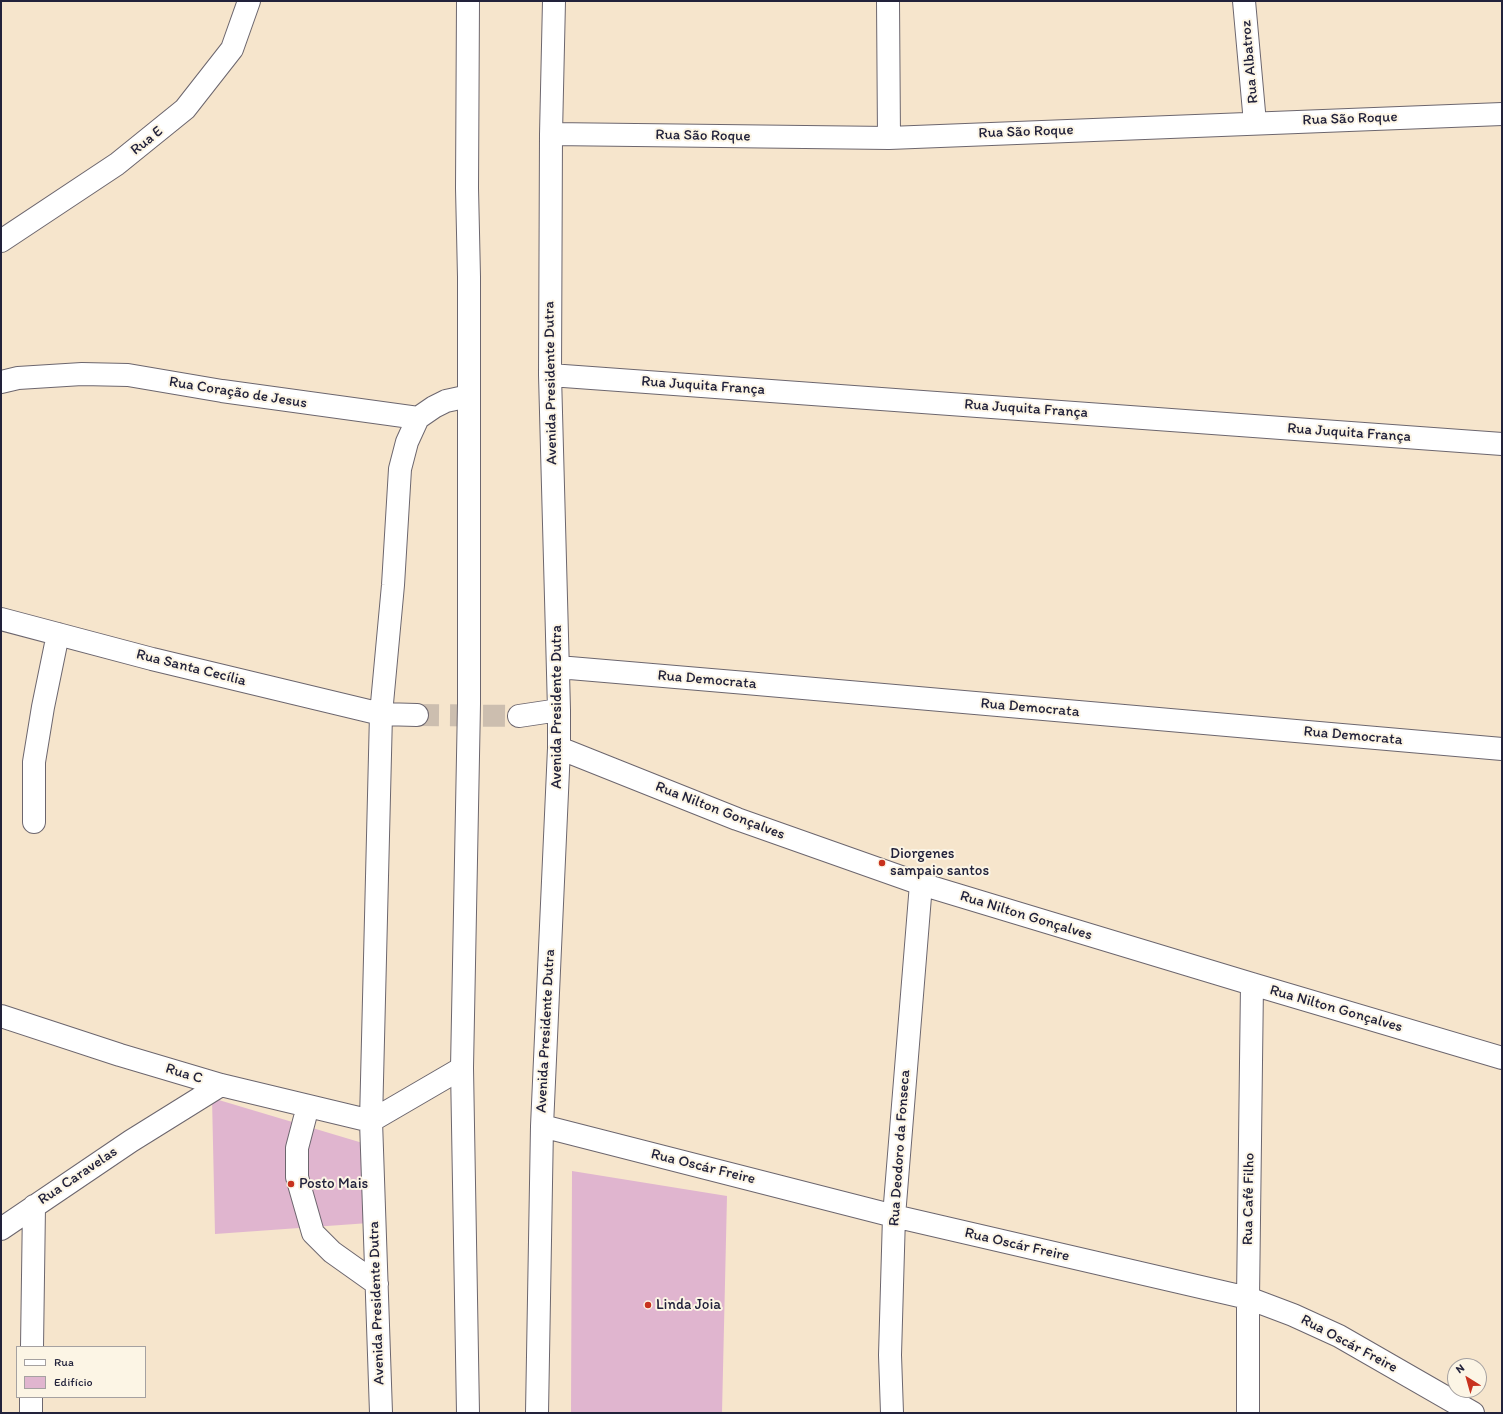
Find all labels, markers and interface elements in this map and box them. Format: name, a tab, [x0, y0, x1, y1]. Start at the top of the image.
street label: Rua Albatroz	[1237, 20, 1263, 104]
street label: Rua São Roque	[1302, 108, 1398, 130]
street label: Rua São Roque	[978, 121, 1074, 143]
street label: Rua E	[127, 123, 167, 159]
street label: Rua São Roque	[655, 126, 751, 146]
street label: Avenida Presidente Dutra	[541, 301, 561, 465]
street label: Rua Coração de Jesus	[168, 373, 308, 413]
street label: Rua Juquita França	[641, 373, 765, 399]
street label: Rua Juquita França	[964, 396, 1088, 422]
street label: Rua Juquita França	[1287, 420, 1411, 446]
street label: Avenida Presidente Dutra	[548, 625, 566, 789]
street label: Rua Santa Cecília	[134, 646, 248, 690]
street label: Rua Democrata	[657, 667, 757, 693]
street label: Rua Democrata	[980, 695, 1080, 721]
street label: Rua Democrata	[1303, 723, 1403, 749]
street label: Rua Nilton Gonçalves	[653, 778, 787, 844]
place label: Diorgenes sampaio santos	[890, 845, 989, 880]
marker: Diorgenes sampaio santos	[877, 858, 887, 868]
street label: Rua Nilton Gonçalves	[958, 887, 1094, 945]
street label: Avenida Presidente Dutra	[533, 949, 559, 1113]
street label: Rua Nilton Gonçalves	[1267, 981, 1405, 1037]
street label: Rua C	[163, 1060, 205, 1088]
street label: Rua Deodoro da Fonseca	[886, 1069, 914, 1227]
street label: Rua Caravelas	[35, 1143, 121, 1209]
street label: Rua Oscár Freire	[649, 1145, 757, 1189]
street label: Rua Café Filho	[1239, 1153, 1259, 1245]
place label: Posto Mais	[299, 1175, 368, 1193]
marker: Posto Mais	[286, 1179, 296, 1189]
street label: Avenida Presidente Dutra	[365, 1221, 389, 1385]
street label: Rua Oscár Freire	[963, 1224, 1071, 1266]
place label: Linda Joia	[656, 1296, 721, 1314]
marker: Linda Joia	[643, 1300, 653, 1310]
street label: Rua Oscár Freire	[1298, 1311, 1400, 1377]
legend	[16, 1346, 146, 1398]
text: Rua	[54, 1355, 74, 1369]
north arrow	[1447, 1358, 1487, 1398]
text: N	[1453, 1361, 1467, 1376]
text: Edifício	[54, 1375, 93, 1389]

